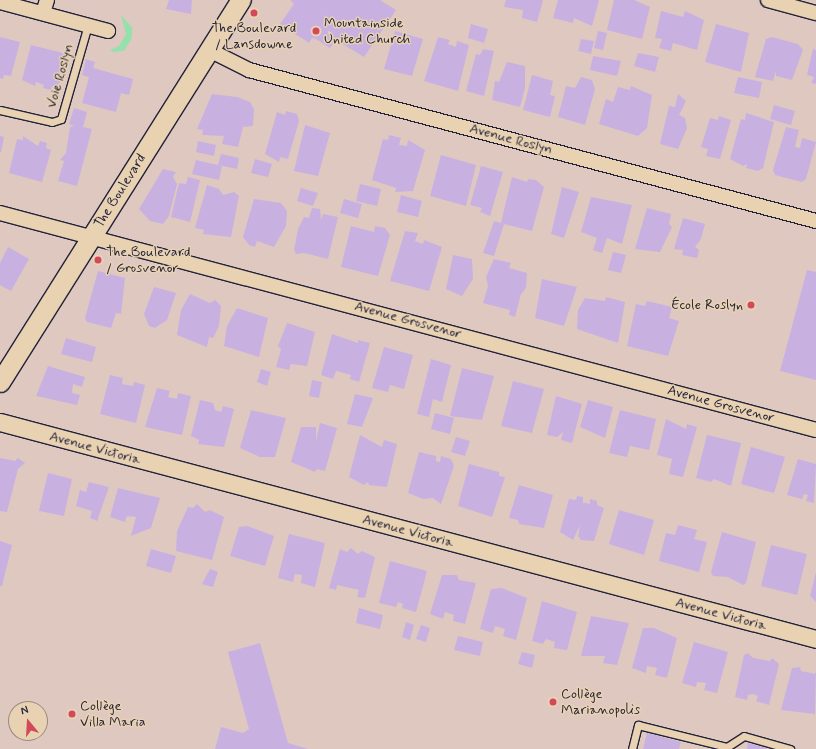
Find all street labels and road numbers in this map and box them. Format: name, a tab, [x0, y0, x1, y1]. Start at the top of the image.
street label: Voie Roslyn	[43, 42, 77, 110]
street label: Avenue Roslyn	[468, 120, 554, 158]
street label: The Boulevard	[92, 152, 148, 230]
street label: Avenue Grosvenor	[353, 298, 463, 342]
street label: Avenue Grosvenor	[666, 382, 776, 426]
street label: Avenue Victoria	[48, 428, 142, 468]
street label: Avenue Victoria	[361, 511, 455, 551]
street label: Avenue Victoria	[674, 594, 768, 634]

